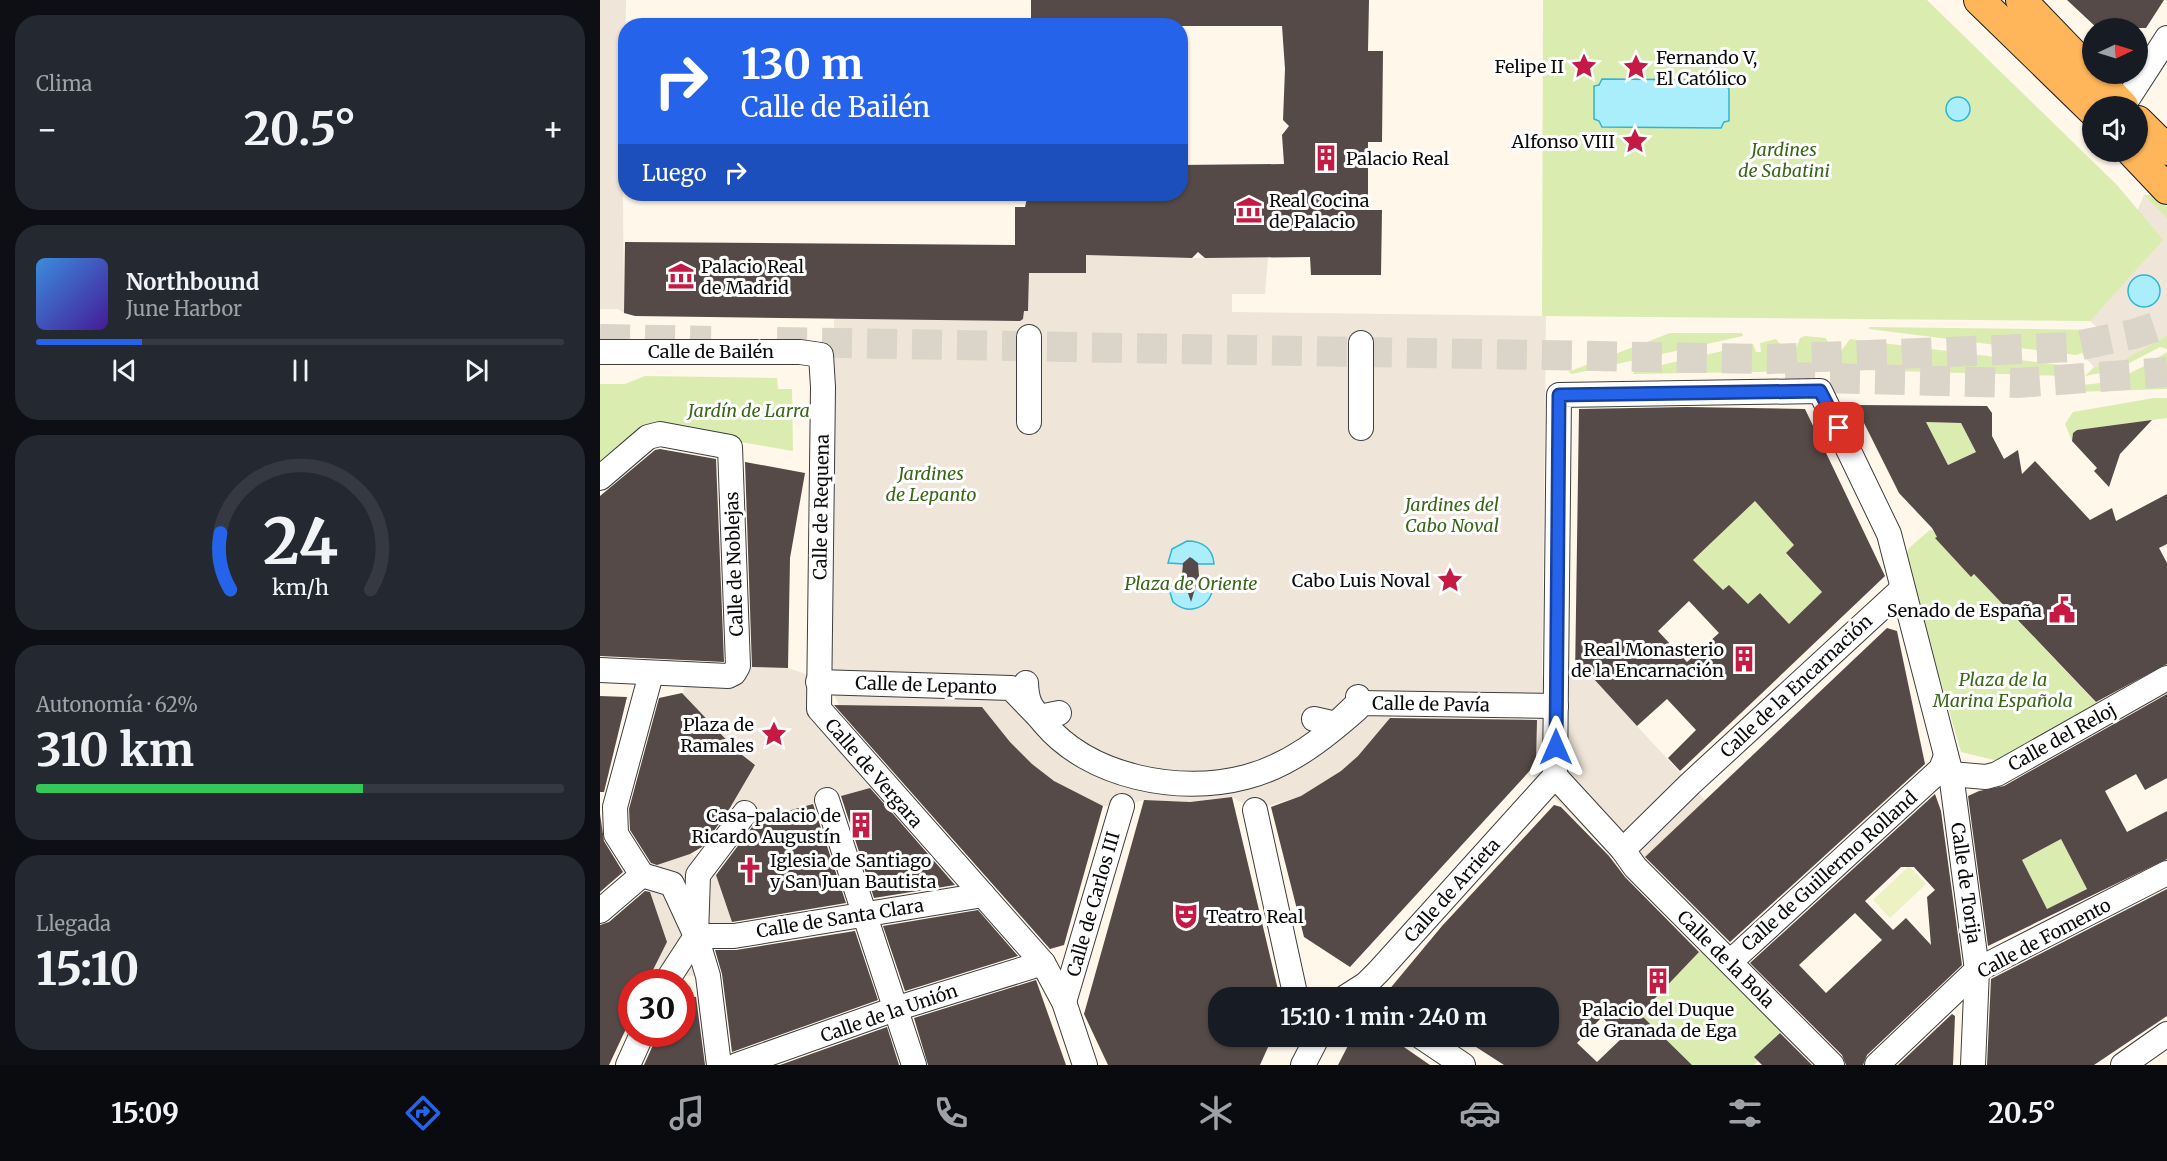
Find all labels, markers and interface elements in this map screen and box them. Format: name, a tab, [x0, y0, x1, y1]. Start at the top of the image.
north arrow	[2082, 18, 2148, 84]
map controls	[2082, 18, 2148, 162]
text: 130 m	[741, 38, 863, 90]
icon: right	[642, 42, 720, 120]
place label: Fernando V, El Católico	[1656, 46, 1757, 90]
place icon: Felipe II	[1569, 51, 1599, 81]
place icon: Fernando V, El Católico	[1621, 52, 1651, 82]
place label: Felipe II	[1495, 55, 1564, 78]
text: Clima	[36, 71, 92, 96]
text: Calle de Bailén	[741, 90, 930, 124]
button: sound	[2082, 96, 2148, 162]
text: 20.5°	[244, 101, 356, 157]
text: −	[36, 109, 58, 150]
text: +	[542, 109, 564, 150]
place icon: Alfonso VIII	[1620, 126, 1650, 156]
place label: Alfonso VIII	[1511, 130, 1615, 153]
park label: Jardines de Sabatini	[1738, 138, 1830, 182]
building icon: Palacio Real	[1311, 143, 1341, 173]
place label: Palacio Real	[1346, 147, 1449, 170]
icon: right	[719, 156, 752, 189]
text: Luego	[642, 159, 707, 187]
place label: Real Cocina de Palacio	[1269, 189, 1370, 233]
museum icon: Real Cocina de Palacio	[1234, 195, 1264, 225]
place label: Palacio Real de Madrid	[701, 255, 804, 299]
museum icon: Palacio Real de Madrid	[666, 261, 696, 291]
text: Northbound	[126, 268, 259, 296]
text: June Harbor	[126, 296, 242, 321]
street label: Calle de Bailén	[648, 340, 774, 363]
icon: previous	[108, 354, 141, 387]
icon: pause	[284, 354, 317, 387]
icon: next	[460, 354, 493, 387]
park label: Jardín de Larra	[686, 399, 810, 422]
pin	[1813, 402, 1864, 453]
icon: arrive	[1822, 411, 1855, 444]
street label: Calle de Requena	[808, 433, 834, 580]
park label: Jardines de Lepanto	[886, 462, 976, 506]
street label: Calle de Noblejas	[720, 491, 748, 637]
park label: Jardines del Cabo Noval	[1403, 493, 1499, 537]
text: 24	[262, 503, 338, 581]
place icon: Cabo Luis Noval	[1435, 565, 1465, 595]
place label: Cabo Luis Noval	[1292, 569, 1430, 592]
park label: Plaza de Oriente	[1124, 572, 1258, 595]
text: km/h	[272, 574, 328, 601]
public building icon: Senado de España	[2047, 595, 2077, 625]
place label: Senado de España	[1887, 599, 2042, 622]
street label: Calle de la Encarnación	[1715, 609, 1877, 762]
place label: Real Monasterio de la Encarnación	[1571, 638, 1724, 682]
building icon: Real Monasterio de la Encarnación	[1729, 644, 1759, 674]
park label: Plaza de la Marina Española	[1932, 668, 2073, 712]
street label: Calle de Lepanto	[855, 671, 997, 699]
street label: Calle de Pavía	[1372, 691, 1490, 717]
text: Autonomía · 62%	[36, 692, 198, 717]
street label: Calle del Reloj	[2004, 698, 2120, 776]
place label: Plaza de Ramales	[680, 713, 754, 757]
street label: Calle de Vergara	[820, 714, 928, 833]
position arrow	[1524, 715, 1588, 779]
place icon: Plaza de Ramales	[759, 719, 789, 749]
text: 310 km	[36, 722, 194, 778]
street label: Calle de Guillermo Rolland	[1736, 786, 1922, 956]
place label: Casa-palacio de Ricardo Augustín	[691, 804, 841, 848]
building icon: Casa-palacio de Ricardo Augustín	[846, 810, 876, 840]
street label: Calle de Torija	[1946, 821, 1986, 945]
street label: Calle de Carlos III	[1061, 829, 1125, 979]
street label: Calle de Arrieta	[1399, 833, 1505, 947]
place label: Iglesia de Santiago y San Juan Bautista	[770, 849, 937, 893]
church icon: Iglesia de Santiago y San Juan Bautista	[735, 855, 765, 885]
street label: Calle de Santa Clara	[755, 893, 926, 943]
street label: Calle de Fomento	[1973, 893, 2115, 983]
theatre icon: Teatro Real	[1171, 901, 1201, 931]
place label: Teatro Real	[1206, 905, 1304, 928]
street label: Calle de la Bola	[1672, 905, 1780, 1013]
text: Llegada	[36, 911, 111, 936]
text: 15:10	[36, 941, 139, 997]
building icon: Palacio del Duque de Granada de Ega	[1643, 966, 1673, 996]
speed limit sign: 30	[618, 969, 696, 1047]
street label: Calle de la Unión	[817, 979, 961, 1047]
place label: Palacio del Duque de Granada de Ega	[1579, 998, 1737, 1042]
text: 15:10 · 1 min · 240 m	[1280, 1003, 1487, 1031]
icon: directions	[402, 1092, 444, 1134]
icon: music	[666, 1092, 708, 1134]
icon: phone	[930, 1092, 972, 1134]
icon: climate	[1195, 1092, 1237, 1134]
icon: car	[1459, 1092, 1501, 1134]
icon: filters	[1724, 1092, 1766, 1134]
text: 15:09	[111, 1096, 179, 1130]
text: 20.5°	[1988, 1096, 2056, 1130]

